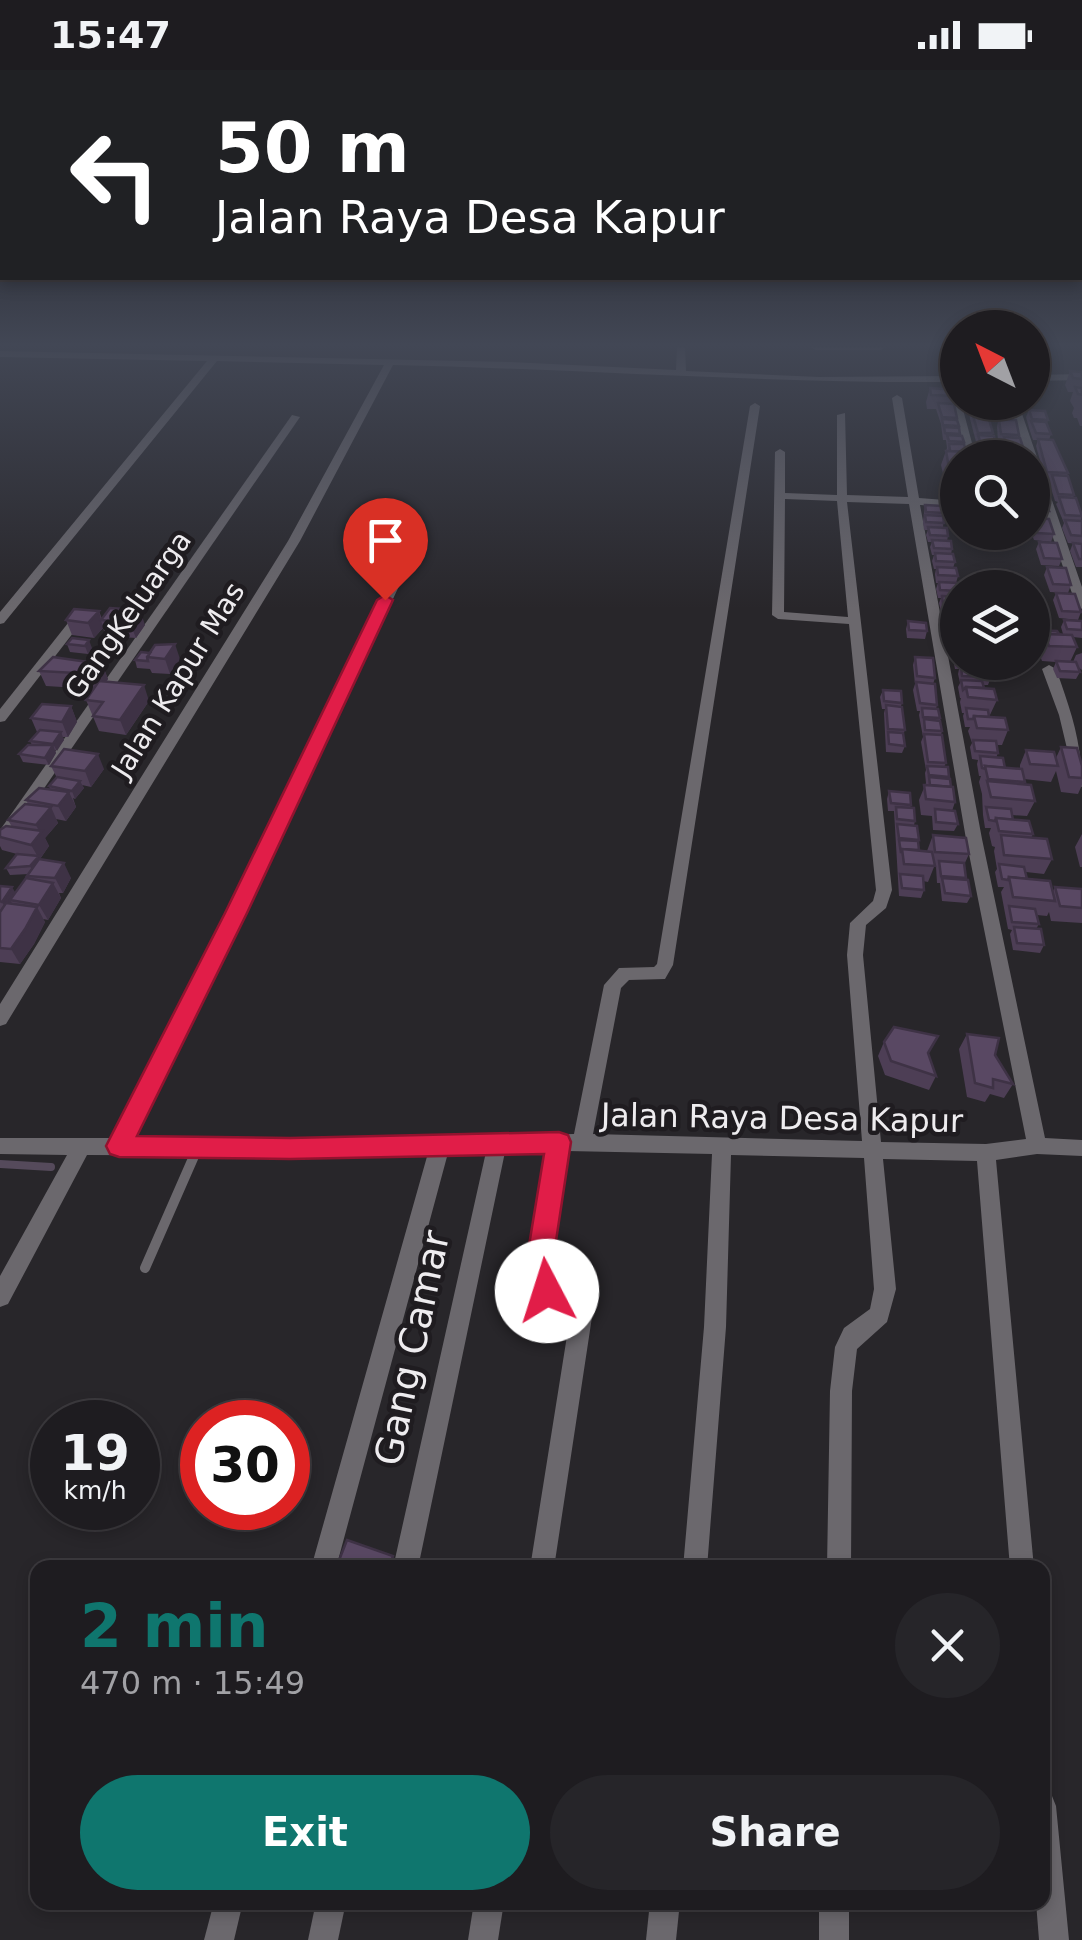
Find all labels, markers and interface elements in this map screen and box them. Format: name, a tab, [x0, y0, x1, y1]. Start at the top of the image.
text: 15:47	[50, 13, 171, 57]
text: 50 m	[215, 107, 410, 189]
icon: left	[50, 110, 180, 240]
text: Jalan Raya Desa Kapur	[215, 191, 725, 244]
north arrow	[940, 310, 1050, 420]
map controls	[940, 310, 1050, 680]
button: search	[940, 440, 1050, 550]
pin	[343, 498, 428, 601]
icon: arrive	[358, 513, 413, 568]
street label: GangKeluarga	[58, 525, 198, 705]
button: layers	[940, 570, 1050, 680]
street label: Jalan Kapur Mas	[104, 576, 251, 785]
street label: Jalan Raya Desa Kapur	[598, 1096, 964, 1140]
street label: Gang Camar	[366, 1226, 458, 1469]
position arrow	[495, 1239, 599, 1343]
speed limit sign: 30	[180, 1400, 310, 1530]
text: 19	[60, 1424, 130, 1482]
text: km/h	[63, 1476, 127, 1505]
text: 2 min	[80, 1591, 268, 1661]
button: close	[895, 1593, 1000, 1698]
text: 470 m · 15:49	[80, 1664, 305, 1702]
button: Exit	[80, 1775, 530, 1890]
button: Share	[550, 1775, 1000, 1890]

